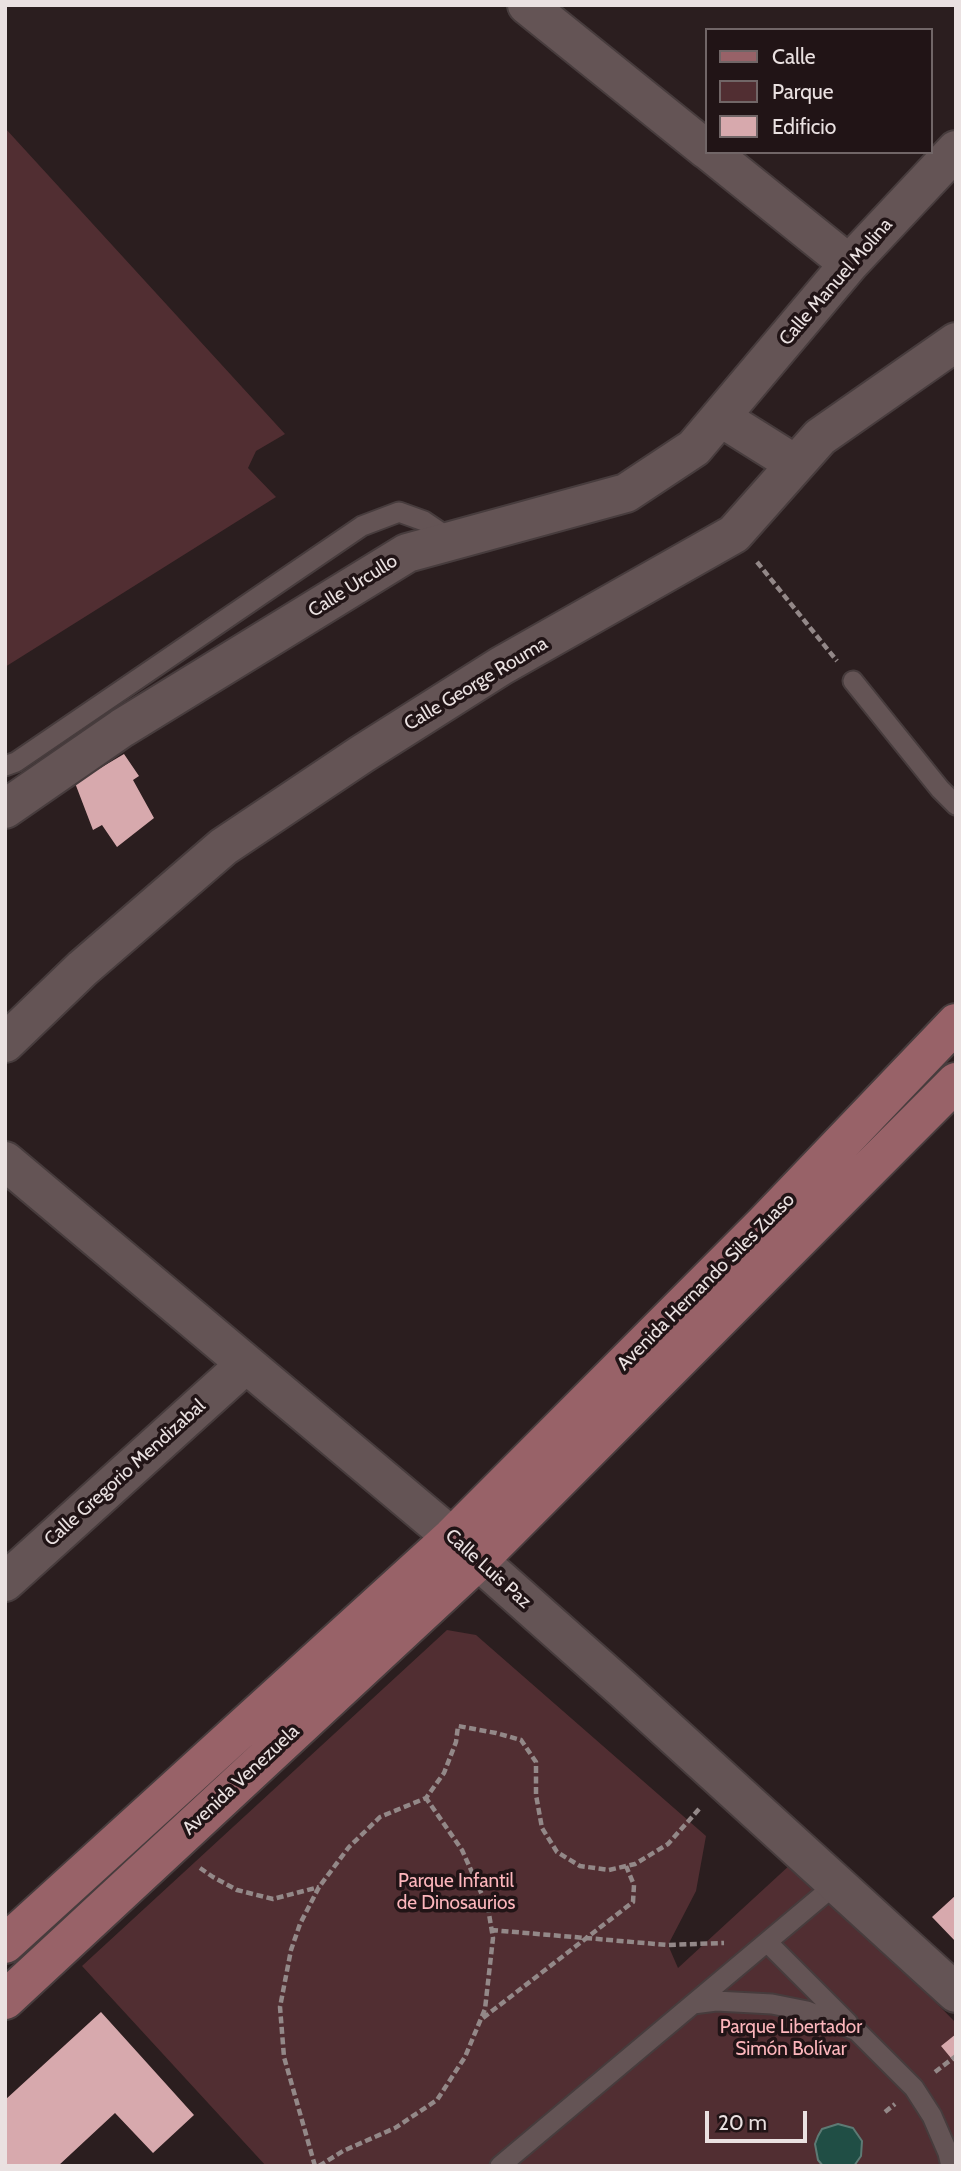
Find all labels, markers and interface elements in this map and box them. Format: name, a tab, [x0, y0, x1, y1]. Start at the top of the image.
legend	[706, 28, 933, 154]
text: Calle	[772, 44, 816, 69]
text: Parque	[772, 79, 834, 104]
text: Edificio	[772, 114, 836, 139]
street label: Calle Manuel Molina	[775, 214, 897, 350]
street label: Calle Urcullo	[304, 550, 402, 622]
street label: Calle George Rouma	[400, 632, 552, 736]
street label: Avenida Hernando Siles Zuaso	[613, 1189, 799, 1375]
street label: Calle Gregorio Mendizabal	[40, 1395, 210, 1551]
street label: Calle Luis Paz	[440, 1524, 536, 1614]
street label: Avenida Venezuela	[178, 1720, 304, 1840]
park label: Parque Infantil de Dinosaurios	[397, 1870, 515, 1914]
park label: Parque Libertador Simón Bolívar	[720, 2016, 862, 2060]
scale bar	[709, 2098, 810, 2142]
text: 20 m	[718, 2110, 767, 2135]

